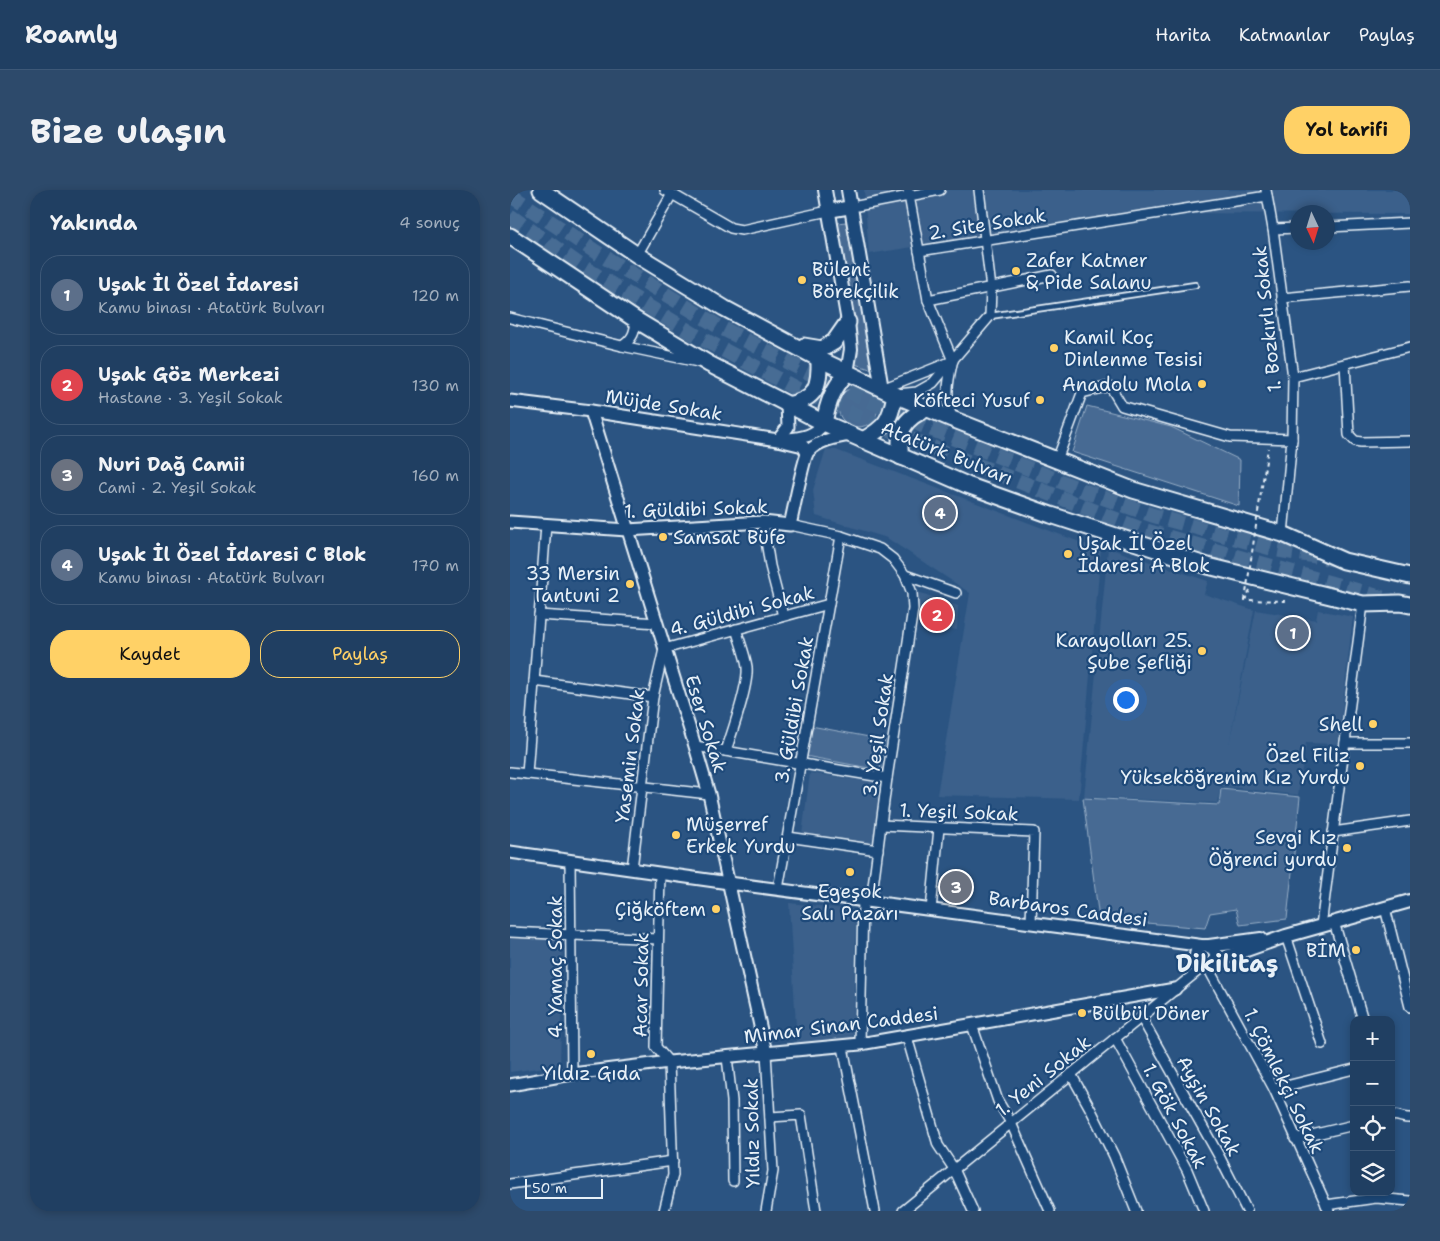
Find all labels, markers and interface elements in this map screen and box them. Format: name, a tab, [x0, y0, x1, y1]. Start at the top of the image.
text: Roamly	[25, 19, 118, 51]
text: Harita	[1155, 23, 1211, 47]
text: Katmanlar	[1239, 23, 1331, 47]
text: Paylaş	[1359, 23, 1415, 47]
button: Yol tarifi	[1284, 106, 1410, 154]
text: Bize ulaşın	[30, 107, 226, 154]
street label: 2. Site Sokak	[926, 202, 1048, 246]
north arrow	[1290, 205, 1335, 250]
text: Yakında	[50, 209, 137, 237]
text: 4 sonuç	[399, 212, 460, 233]
street label: 1. Bozkırlı Sokak	[1247, 244, 1287, 394]
place label: Zafer Katmer & Pide Salanu	[1026, 248, 1151, 295]
place label: Bülent Börekçilik	[812, 257, 899, 304]
marker: Zafer Katmer & Pide Salanu	[1010, 265, 1022, 277]
text: Uşak İl Özel İdaresi	[98, 272, 299, 297]
marker: Bülent Börekçilik	[796, 274, 808, 286]
text: 1	[63, 285, 71, 306]
text: 120 m	[412, 285, 459, 306]
text: Kamu binası · Atatürk Bulvarı	[98, 297, 325, 318]
place label: Kamil Koç Dinlenme Tesisi	[1064, 325, 1203, 372]
marker: Kamil Koç Dinlenme Tesisi	[1048, 342, 1060, 354]
text: Uşak Göz Merkezi	[98, 362, 280, 387]
place label: Anadolu Mola	[1062, 372, 1192, 397]
text: 2	[61, 375, 73, 396]
text: 130 m	[412, 375, 459, 396]
marker: Anadolu Mola	[1196, 378, 1208, 390]
street label: Müjde Sokak	[604, 383, 724, 427]
text: Hastane · 3. Yeşil Sokak	[98, 387, 283, 408]
place label: Köfteci Yusuf	[913, 388, 1031, 413]
marker: Köfteci Yusuf	[1034, 394, 1046, 406]
street label: Atatürk Bulvarı	[877, 415, 1017, 491]
text: Nuri Dağ Camii	[98, 452, 245, 477]
text: 3	[61, 465, 73, 486]
text: 160 m	[412, 465, 459, 486]
text: Cami · 2. Yeşil Sokak	[98, 477, 256, 498]
street label: 1. Güldibi Sokak	[624, 494, 768, 524]
pin: 4	[924, 494, 956, 532]
place label: Samsat Büfe	[673, 525, 786, 550]
marker: Samsat Büfe	[657, 531, 669, 543]
place label: Uşak İl Özel İdaresi A Blok	[1078, 531, 1210, 578]
text: Uşak İl Özel İdaresi C Blok	[98, 542, 366, 567]
marker: Uşak İl Özel İdaresi A Blok	[1062, 548, 1074, 560]
text: 4	[61, 555, 73, 576]
text: 170 m	[412, 555, 459, 576]
place label: 33 Mersin Tantuni 2	[526, 561, 620, 608]
text: Kamu binası · Atatürk Bulvarı	[98, 567, 325, 588]
marker: 33 Mersin Tantuni 2	[624, 578, 636, 590]
street label: 4. Güldibi Sokak	[667, 580, 817, 642]
pin: 2	[921, 596, 953, 634]
pin: 1	[1277, 614, 1309, 652]
place label: Karayolları 25. Şube Şefliği	[1056, 628, 1192, 675]
button: Kaydet	[50, 630, 250, 678]
button: Paylaş	[260, 630, 460, 678]
street label: 3. Güldibi Sokak	[769, 634, 819, 786]
marker: Karayolları 25. Şube Şefliği	[1196, 645, 1208, 657]
street label: 3. Yeşil Sokak	[857, 671, 899, 799]
street label: Eser Sokak	[679, 672, 733, 776]
street label: Yasemin Sokak	[609, 687, 651, 825]
your location	[1113, 687, 1139, 713]
place label: Shell	[1319, 712, 1363, 737]
marker: Shell	[1367, 718, 1379, 730]
place label: Özel Filiz Yükseköğrenim Kız Yurdu	[1121, 743, 1350, 790]
marker: Özel Filiz Yükseköğrenim Kız Yurdu	[1354, 760, 1366, 772]
street label: 1. Yeşil Sokak	[899, 797, 1019, 827]
place label: Müşerref Erkek Yurdu	[686, 812, 795, 859]
place label: Sevgi Kız Öğrenci yurdu	[1208, 825, 1337, 872]
marker: Müşerref Erkek Yurdu	[670, 829, 682, 841]
marker: Sevgi Kız Öğrenci yurdu	[1341, 842, 1353, 854]
marker: Egeşok Salı Pazarı	[844, 866, 856, 878]
pin: 3	[940, 868, 972, 906]
place label: Egeşok Salı Pazarı	[801, 879, 899, 926]
street label: Barbaros Caddesi	[987, 885, 1149, 933]
street label: 4. Yamaç Sokak	[543, 895, 568, 1039]
place label: Çiğköftem	[615, 897, 706, 922]
marker: Çiğköftem	[710, 903, 722, 915]
street label: Acar Sokak	[628, 932, 654, 1038]
place label: BİM	[1306, 938, 1346, 963]
marker: BİM	[1350, 944, 1362, 956]
district label: Dikilitaş	[1176, 948, 1278, 980]
street label: Mimar Sinan Caddesi	[742, 1001, 940, 1049]
place label: Bülbül Döner	[1092, 1001, 1210, 1026]
street label: 1. Çömlekçi Sokak	[1238, 1004, 1330, 1158]
marker: Bülbül Döner	[1076, 1007, 1088, 1019]
map controls	[1350, 1016, 1395, 1196]
button: +	[1350, 1016, 1395, 1061]
street label: 1. Yeni Sokak	[990, 1030, 1096, 1122]
marker: Yıldız Gıda	[585, 1048, 597, 1060]
street label: Ayşin Sokak	[1171, 1051, 1247, 1161]
street label: 1. Gök Sokak	[1137, 1059, 1213, 1173]
place label: Yıldız Gıda	[542, 1061, 641, 1086]
button: −	[1350, 1061, 1395, 1106]
street label: Yıldız Sokak	[739, 1078, 765, 1188]
button: locate	[1350, 1106, 1395, 1151]
button: layers	[1350, 1151, 1395, 1196]
scale bar	[525, 1176, 602, 1199]
text: 50 m	[532, 1179, 567, 1197]

